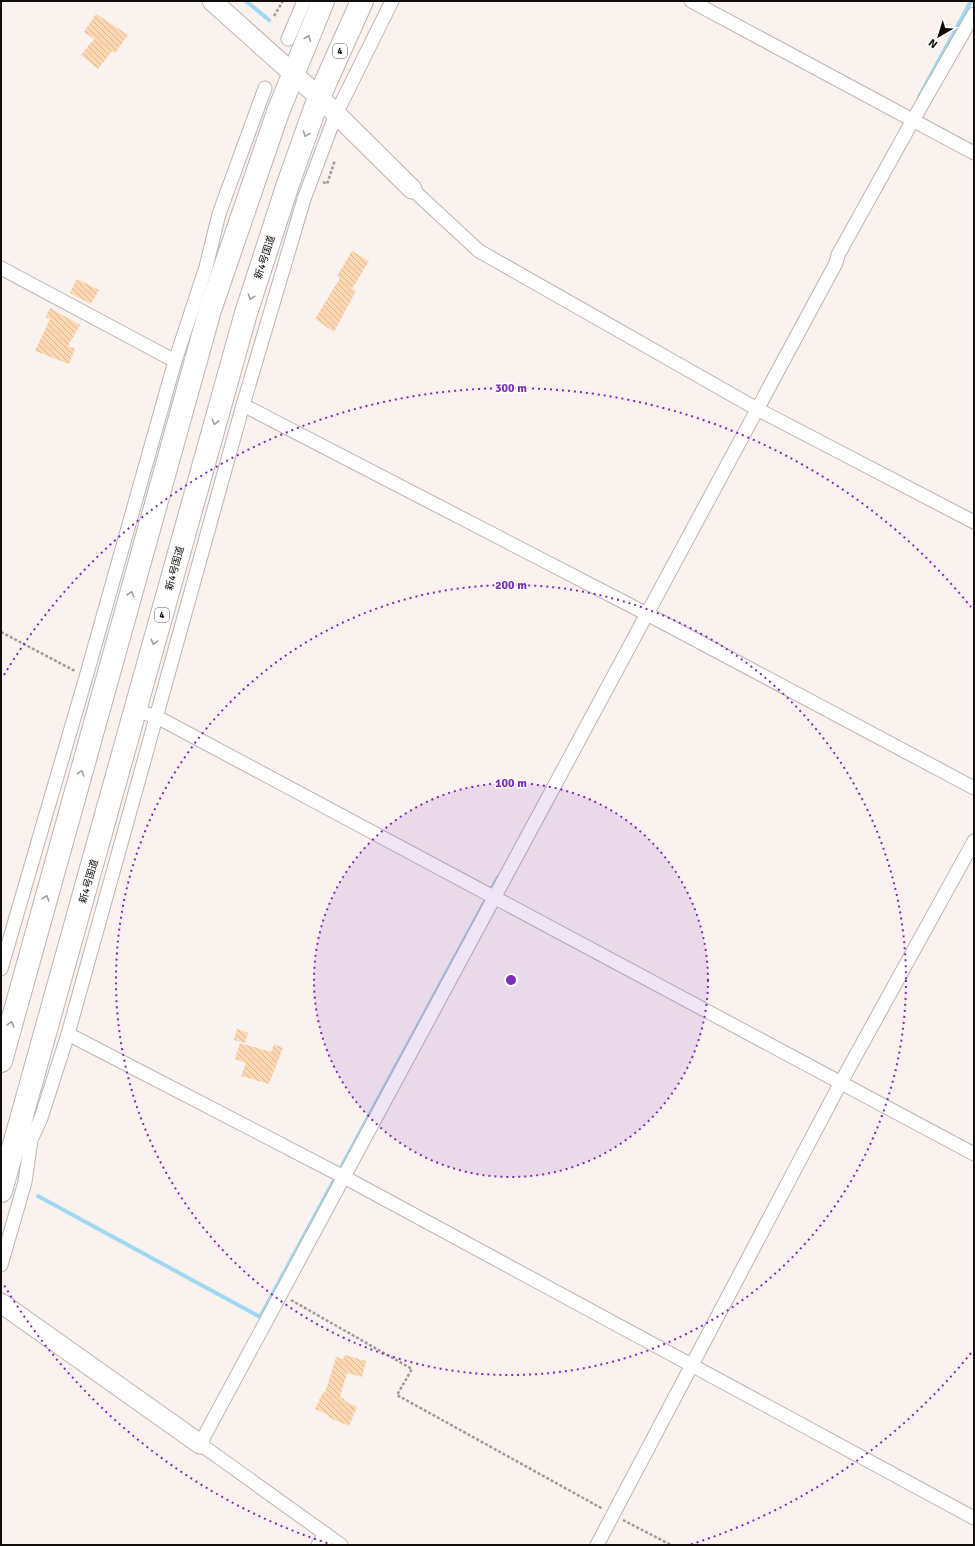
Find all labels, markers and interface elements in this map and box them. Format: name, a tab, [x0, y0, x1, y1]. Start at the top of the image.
north arrow	[919, 16, 959, 56]
one-way arrow	[303, 34, 311, 42]
text: N	[926, 36, 940, 51]
road number: 4	[333, 44, 347, 58]
one-way arrow	[302, 131, 311, 138]
street label: 新4号国道	[252, 234, 278, 281]
one-way arrow	[247, 293, 256, 300]
text: 300 m	[495, 381, 527, 396]
one-way arrow	[211, 418, 220, 425]
street label: 新4号国道	[163, 545, 187, 592]
text: 200 m	[495, 578, 527, 593]
one-way arrow	[126, 591, 135, 598]
road number: 4	[155, 608, 169, 622]
one-way arrow	[150, 638, 159, 645]
one-way arrow	[76, 770, 85, 777]
text: 100 m	[495, 776, 527, 791]
street label: 新4号国道	[77, 858, 101, 905]
one-way arrow	[41, 895, 50, 902]
centre of rings	[504, 973, 518, 987]
one-way arrow	[7, 1020, 15, 1027]

